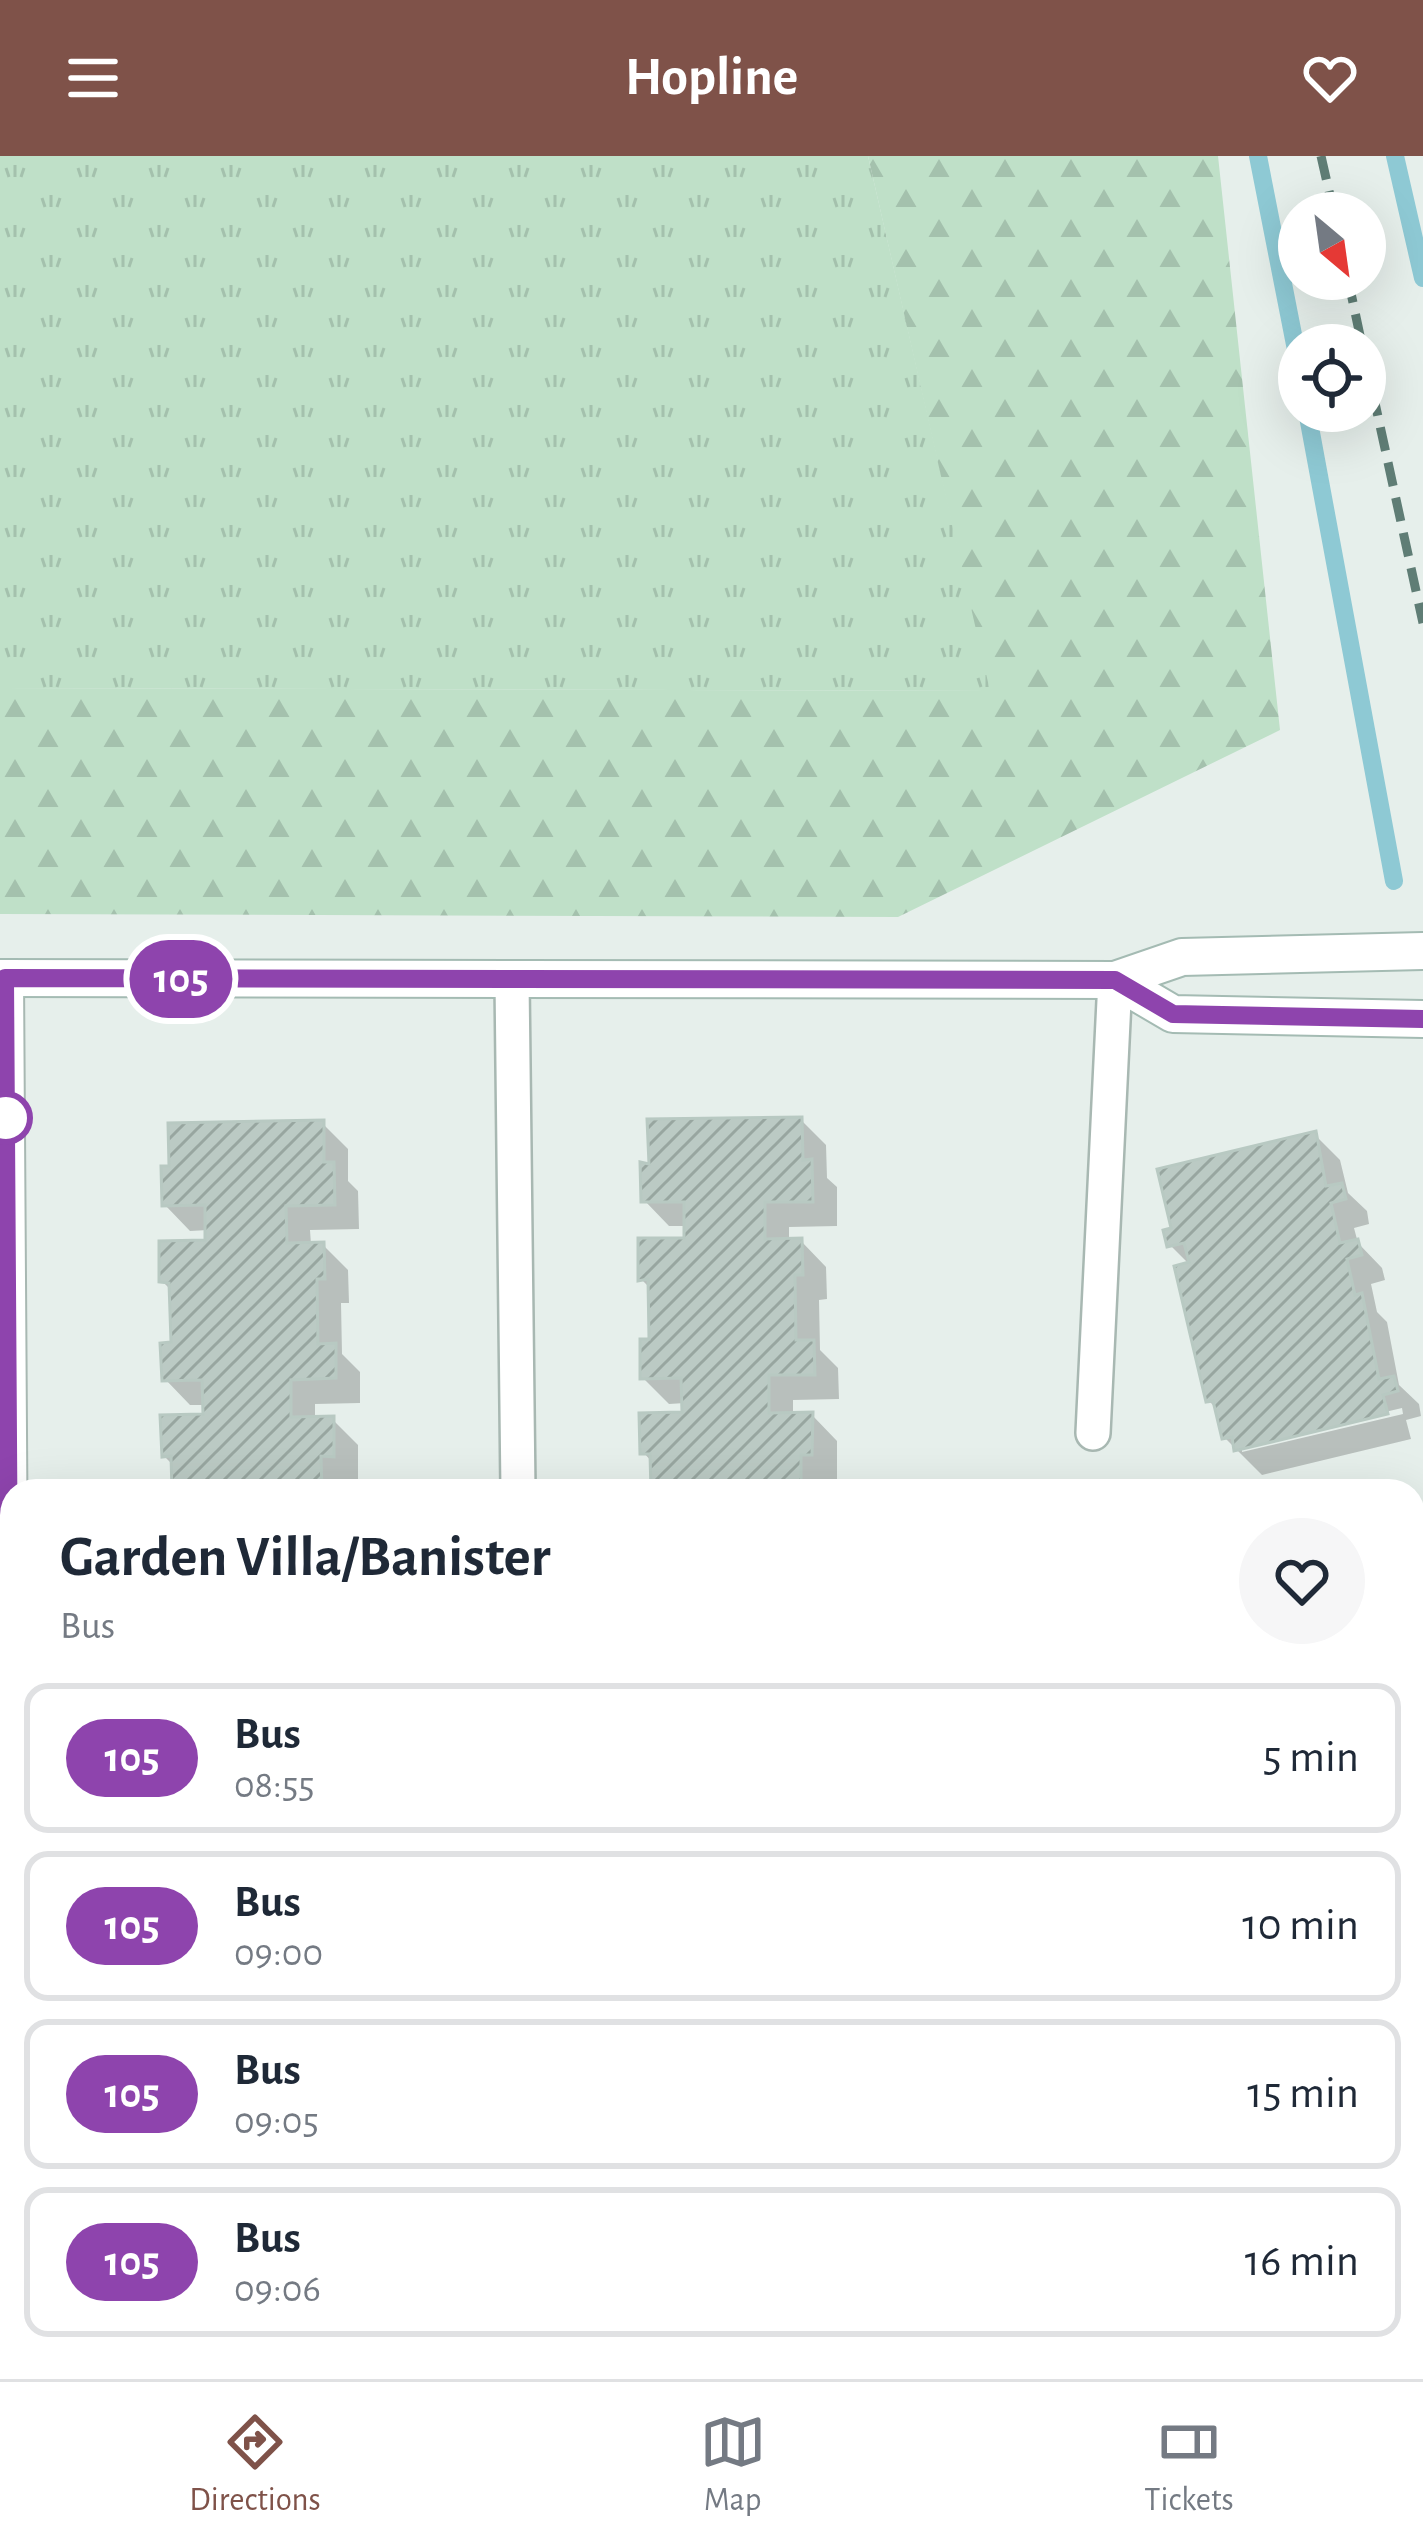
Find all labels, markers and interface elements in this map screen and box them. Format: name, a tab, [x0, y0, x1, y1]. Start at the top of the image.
icon: menu	[60, 45, 126, 111]
icon: heart	[1297, 45, 1363, 111]
text: Hopline	[625, 51, 798, 105]
north arrow	[1278, 192, 1386, 300]
map controls	[1278, 192, 1386, 432]
button: locate	[1278, 324, 1386, 432]
line badge: 105	[112, 940, 250, 1018]
text: 105	[153, 958, 209, 1000]
unlabelled marker	[0, 1093, 31, 1143]
button: heart	[1239, 1518, 1365, 1644]
text: Garden Villa/Banister	[60, 1529, 551, 1586]
text: Bus	[60, 1607, 115, 1646]
text: Bus	[234, 1712, 301, 1757]
text: 5 min	[1263, 1735, 1359, 1780]
text: 105	[104, 1737, 160, 1779]
text: 08:55	[234, 1766, 315, 1805]
text: Bus	[234, 1880, 301, 1925]
text: 10 min	[1242, 1903, 1359, 1948]
text: 105	[104, 1905, 160, 1947]
text: 09:00	[234, 1934, 323, 1973]
text: Bus	[234, 2048, 301, 2093]
text: 15 min	[1247, 2071, 1359, 2116]
text: 105	[104, 2073, 160, 2115]
text: 09:05	[234, 2102, 319, 2141]
text: Bus	[234, 2216, 301, 2261]
text: 16 min	[1245, 2239, 1359, 2284]
text: 105	[104, 2241, 160, 2283]
text: 09:06	[234, 2270, 321, 2309]
tab: Directions	[189, 2409, 321, 2521]
tab: Map	[700, 2409, 766, 2521]
tab: Tickets	[1144, 2409, 1234, 2521]

